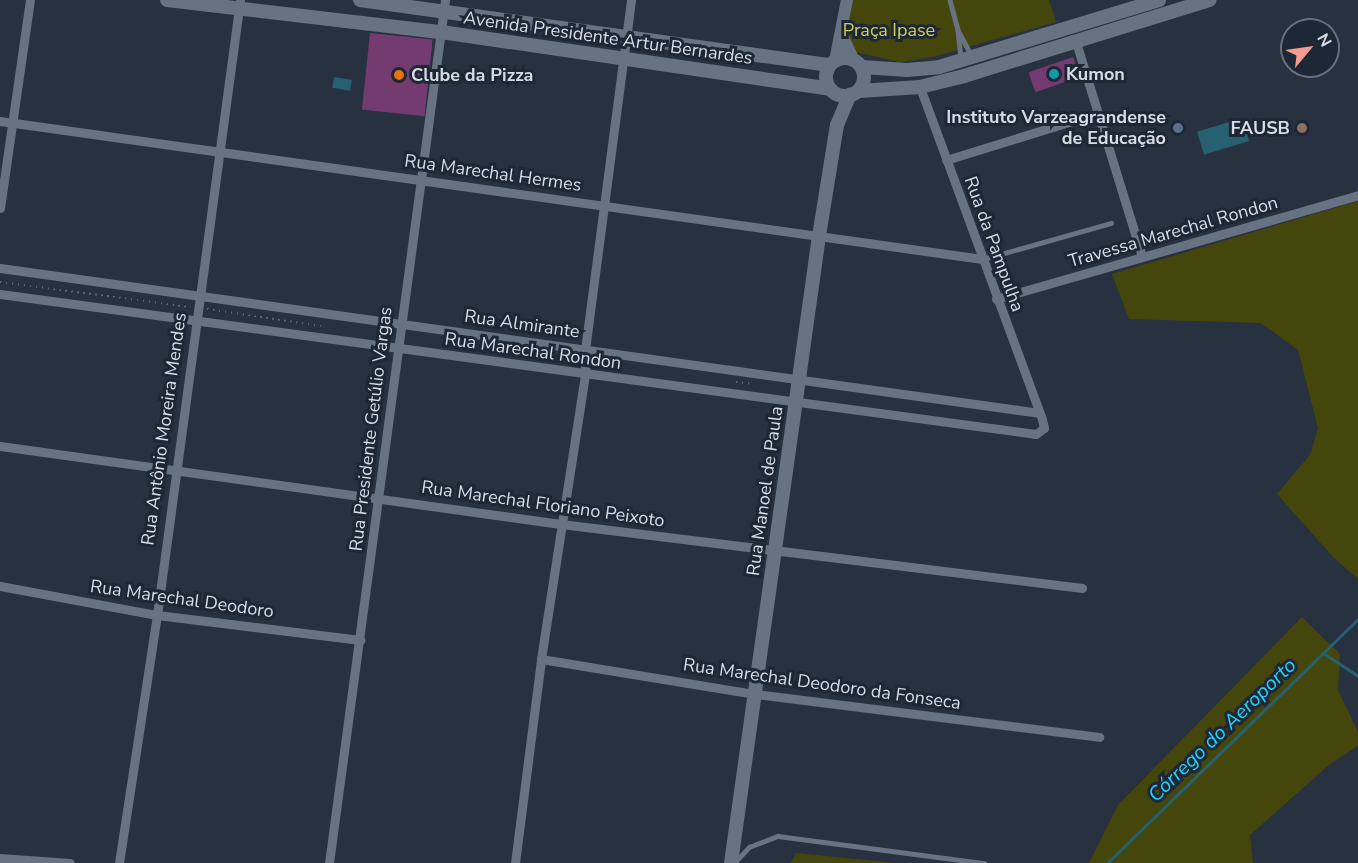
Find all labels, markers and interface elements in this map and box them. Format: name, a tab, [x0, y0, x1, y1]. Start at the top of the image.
street label: Avenida Presidente Artur Bernardes	[462, 7, 754, 69]
north arrow	[1280, 18, 1340, 78]
park label: Praça Ipase	[843, 19, 935, 41]
text: N	[1311, 30, 1337, 51]
place label: Kumon	[1066, 63, 1125, 85]
place label: Clube da Pizza	[411, 64, 533, 86]
marker: Kumon	[1047, 67, 1061, 81]
marker: Clube da Pizza	[392, 68, 406, 82]
place label: Instituto Varzeagrandense de Educação	[946, 107, 1166, 150]
place label: FAUSB	[1231, 117, 1290, 139]
marker: Instituto Varzeagrandense de Educação	[1171, 121, 1185, 135]
marker: FAUSB	[1295, 121, 1309, 135]
street label: Rua Marechal Hermes	[403, 150, 583, 196]
street label: Rua da Pampulha	[959, 173, 1029, 315]
street label: Travessa Marechal Rondon	[1066, 192, 1280, 272]
street label: Rua Almirante	[463, 305, 581, 343]
street label: Rua Presidente Getúlio Vargas	[345, 306, 397, 552]
street label: Rua Antônio Moreira Mendes	[137, 311, 191, 547]
street label: Rua Marechal Rondon	[443, 328, 623, 374]
street label: Rua Manoel de Paula	[742, 405, 788, 577]
street label: Rua Marechal Floriano Peixoto	[420, 476, 666, 532]
street label: Rua Marechal Deodoro	[89, 575, 275, 623]
water label: Córrego do Aeroporto	[1143, 653, 1301, 807]
street label: Rua Marechal Deodoro da Fonseca	[682, 654, 962, 714]

